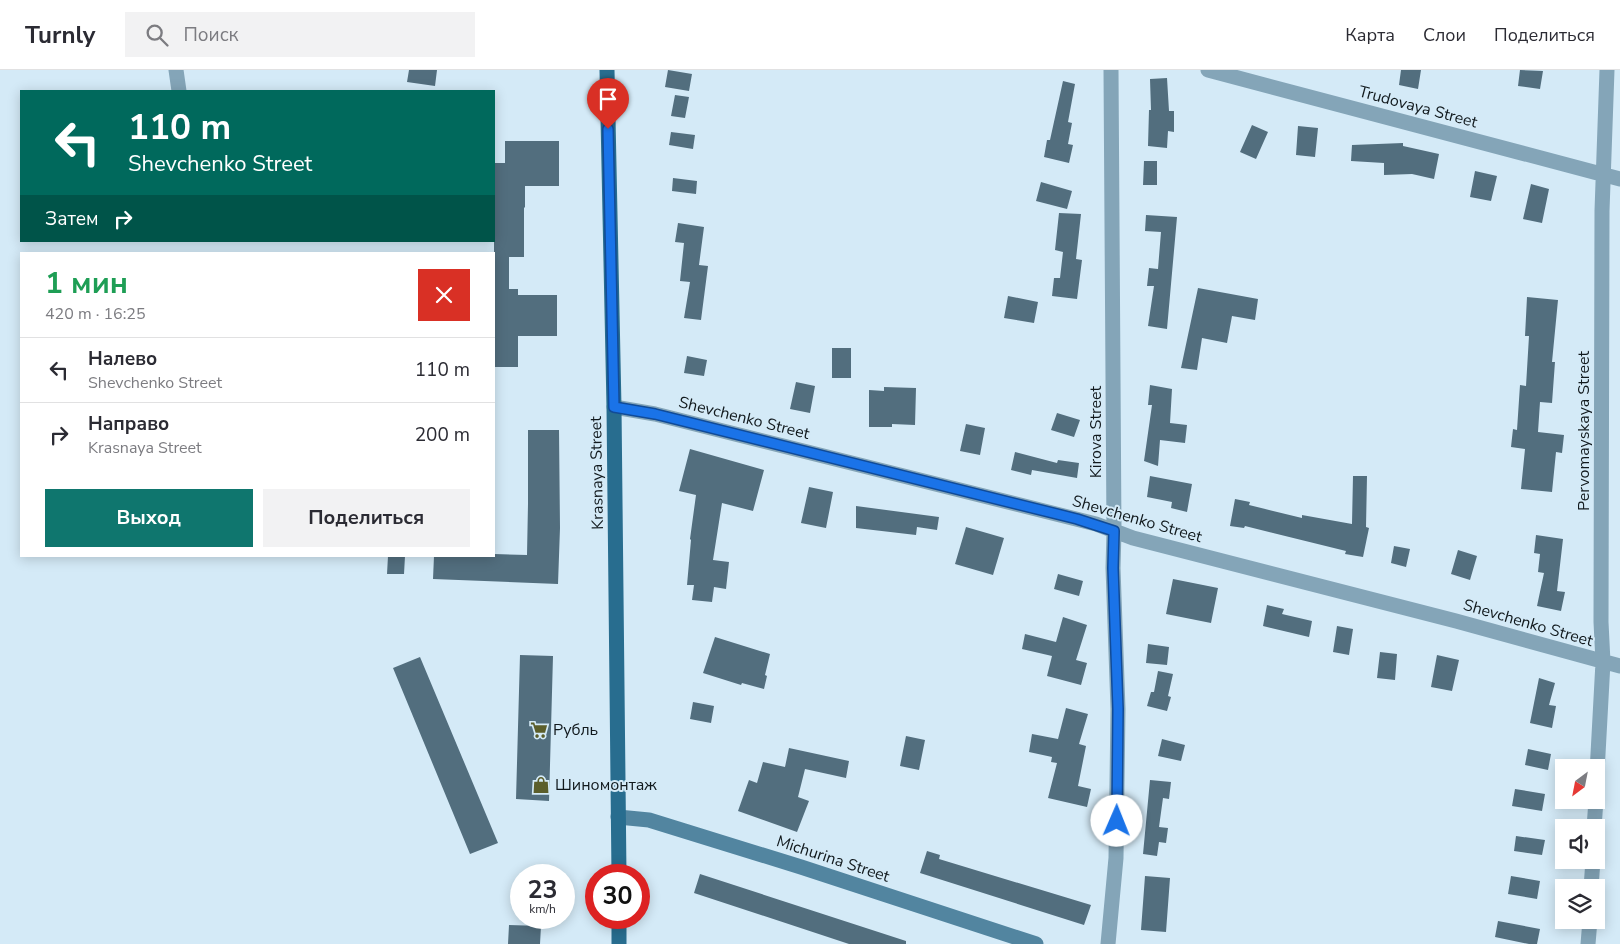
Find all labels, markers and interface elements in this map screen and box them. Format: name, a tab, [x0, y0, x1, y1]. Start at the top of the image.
search box	[125, 12, 475, 57]
text: Turnly	[25, 19, 95, 51]
icon: search	[143, 21, 171, 49]
text: Поиск	[183, 22, 239, 48]
text: Карта	[1345, 23, 1395, 47]
text: Слои	[1423, 23, 1466, 47]
text: Поделиться	[1494, 23, 1595, 47]
pin	[587, 78, 629, 129]
street label: Trudovaya Street	[1356, 81, 1480, 134]
icon: arrive	[594, 85, 622, 113]
text: 110 m	[128, 104, 231, 151]
icon: left	[45, 110, 110, 175]
text: Shevchenko Street	[128, 149, 312, 179]
icon: right	[109, 205, 137, 233]
text: Затем	[45, 206, 99, 232]
text: 1 мин	[45, 263, 128, 304]
button: close	[418, 269, 470, 321]
text: 420 m · 16:25	[45, 303, 146, 325]
text: Налево	[88, 346, 157, 372]
street label: Pervomayskaya Street	[1573, 351, 1595, 511]
icon: left	[45, 356, 73, 384]
text: 110 m	[415, 357, 470, 383]
text: Shevchenko Street	[88, 372, 222, 394]
street label: Kirova Street	[1085, 385, 1107, 478]
street label: Shevchenko Street	[676, 391, 812, 445]
text: Направо	[88, 411, 169, 437]
street label: Krasnaya Street	[585, 416, 609, 530]
icon: right	[45, 421, 73, 449]
text: 200 m	[415, 422, 470, 448]
text: Krasnaya Street	[88, 437, 202, 459]
button: Выход	[45, 489, 253, 547]
button: Поделиться	[263, 489, 470, 547]
street label: Shevchenko Street	[1070, 490, 1205, 548]
street label: Shevchenko Street	[1461, 594, 1596, 652]
place label: Рубль	[553, 719, 598, 741]
supermarket icon: Рубль	[529, 720, 549, 740]
north arrow	[1555, 759, 1605, 809]
map controls	[1555, 759, 1605, 929]
place label: Шиномонтаж	[555, 774, 657, 796]
shop icon: Шиномонтаж	[531, 775, 551, 795]
position arrow	[1090, 794, 1142, 846]
button: sound	[1555, 819, 1605, 869]
street label: Michurina Street	[774, 830, 893, 888]
speed limit sign: 30	[585, 864, 650, 929]
text: 23	[527, 873, 558, 907]
button: layers	[1555, 879, 1605, 929]
text: km/h	[529, 901, 556, 917]

